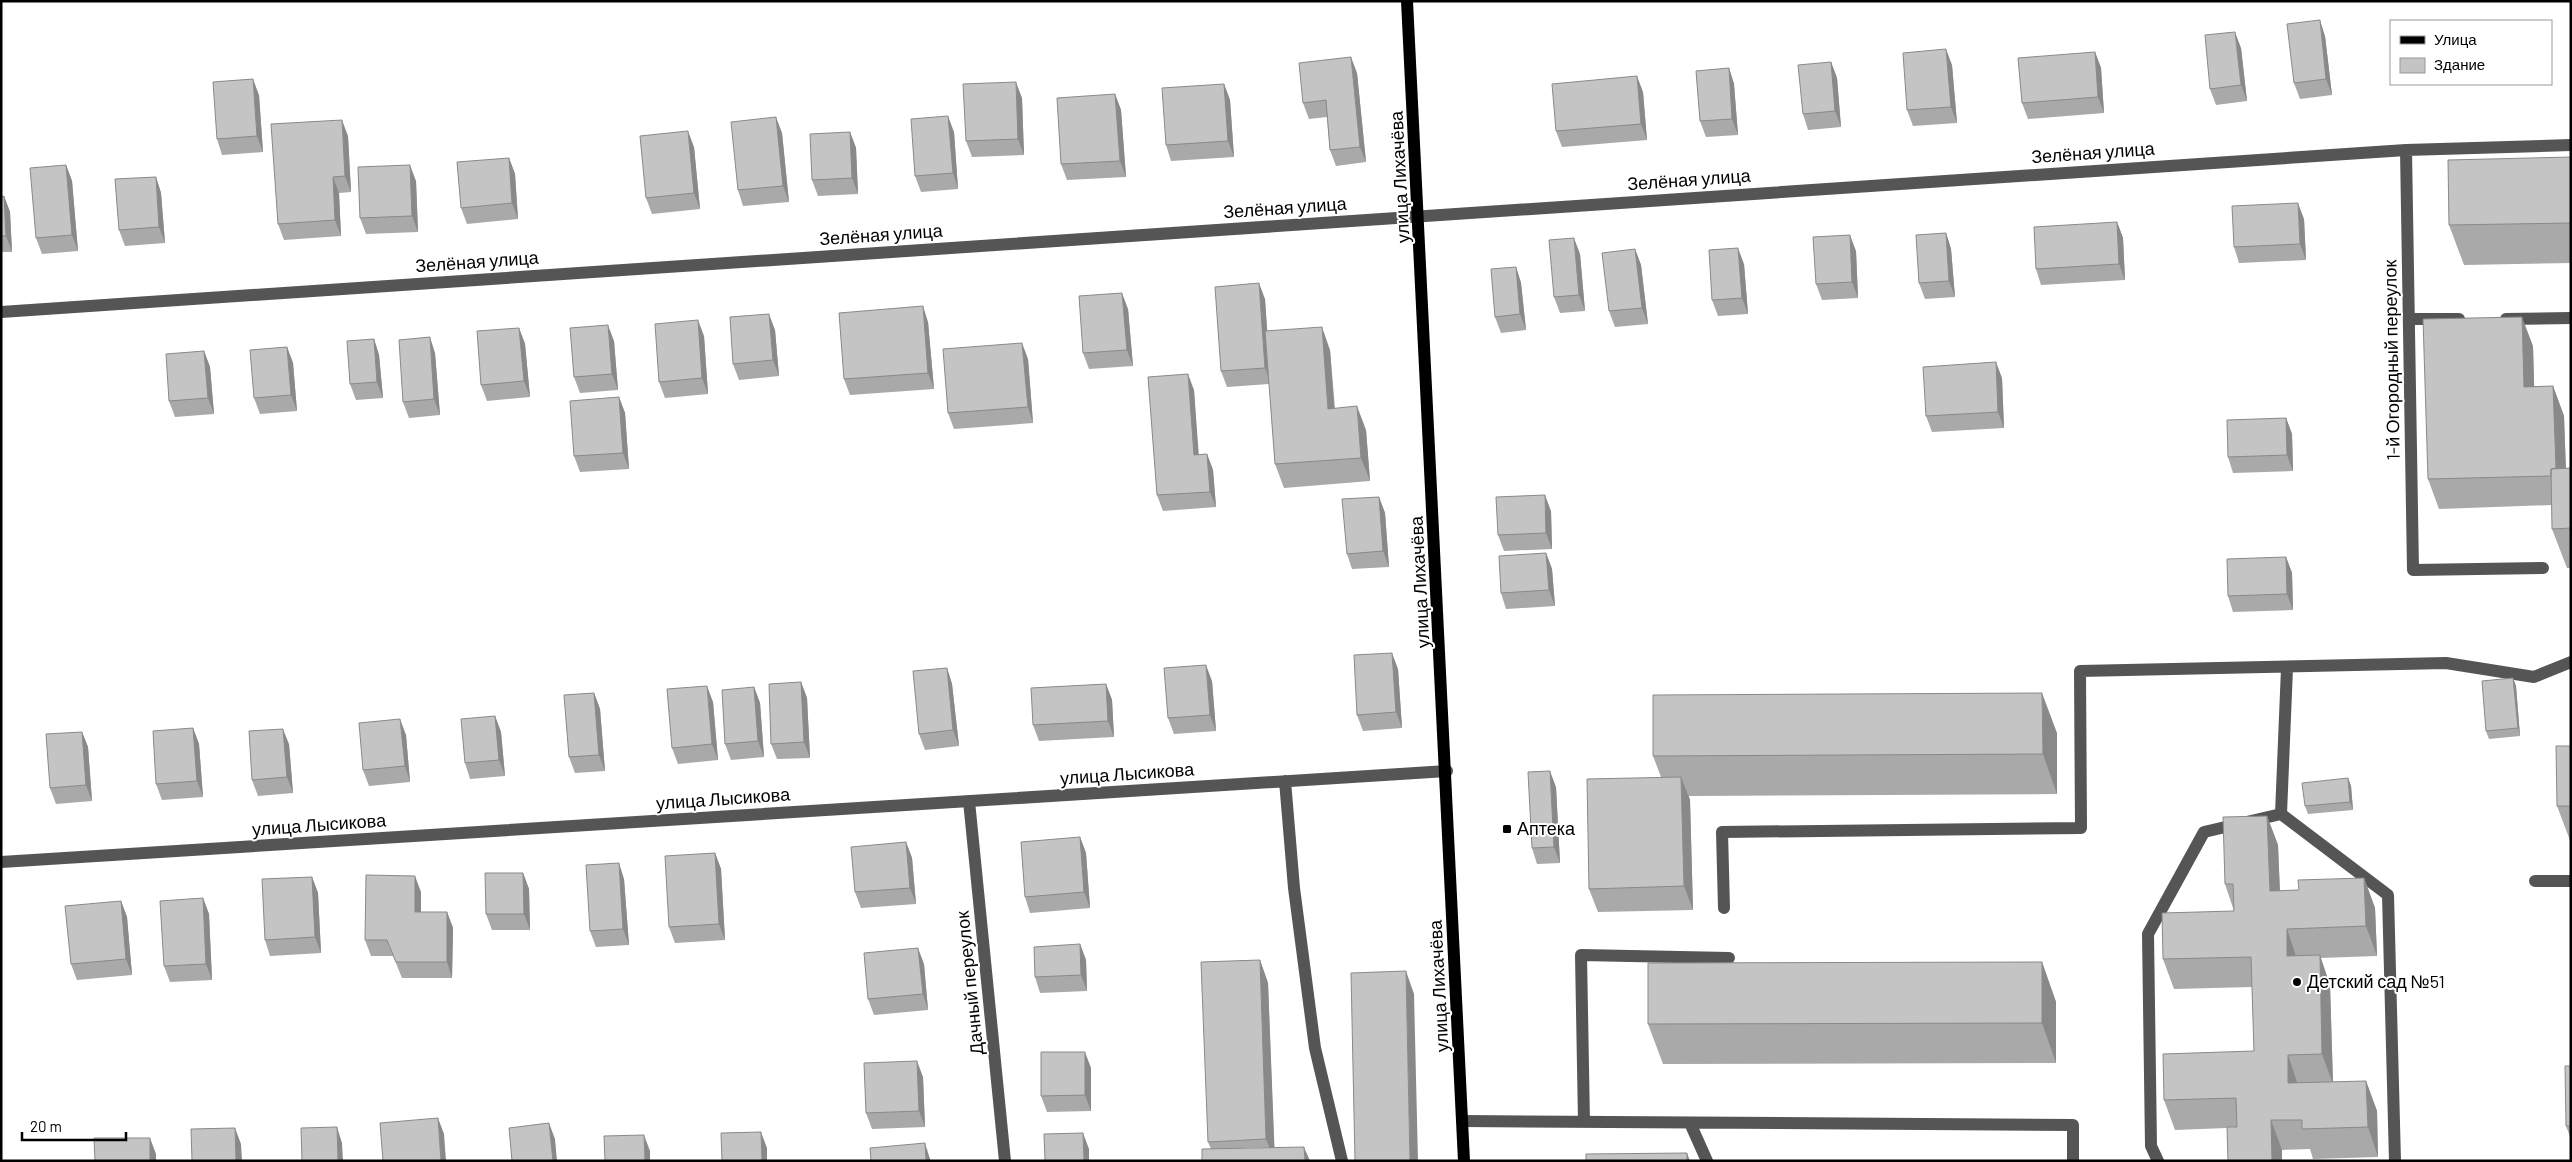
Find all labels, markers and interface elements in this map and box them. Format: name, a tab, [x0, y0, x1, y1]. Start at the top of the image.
legend	[2390, 20, 2552, 85]
text: Улица	[2434, 30, 2477, 48]
text: Здание	[2434, 55, 2485, 73]
street label: улица Лихачёва	[1385, 110, 1413, 244]
street label: Зелёная улица	[2031, 137, 2156, 167]
street label: Зелёная улица	[1627, 164, 1752, 194]
street label: Зелёная улица	[1223, 192, 1348, 222]
street label: Зелёная улица	[819, 219, 944, 249]
street label: Зелёная улица	[415, 246, 540, 276]
street label: 1-й Огородный переулок	[2378, 259, 2404, 461]
street label: улица Лихачёва	[1405, 515, 1433, 649]
street label: улица Лысикова	[1059, 757, 1196, 789]
street label: улица Лысикова	[655, 782, 792, 814]
street label: улица Лысикова	[251, 808, 388, 840]
place label: Аптека	[1517, 817, 1576, 839]
marker: Аптека	[1501, 823, 1513, 835]
street label: Дачный переулок	[951, 910, 987, 1056]
street label: улица Лихачёва	[1424, 919, 1452, 1053]
place label: Детский сад №51	[2307, 970, 2445, 992]
marker: Детский сад №51	[2291, 976, 2303, 988]
scale bar	[22, 1110, 126, 1142]
text: 20 m	[30, 1117, 62, 1135]

